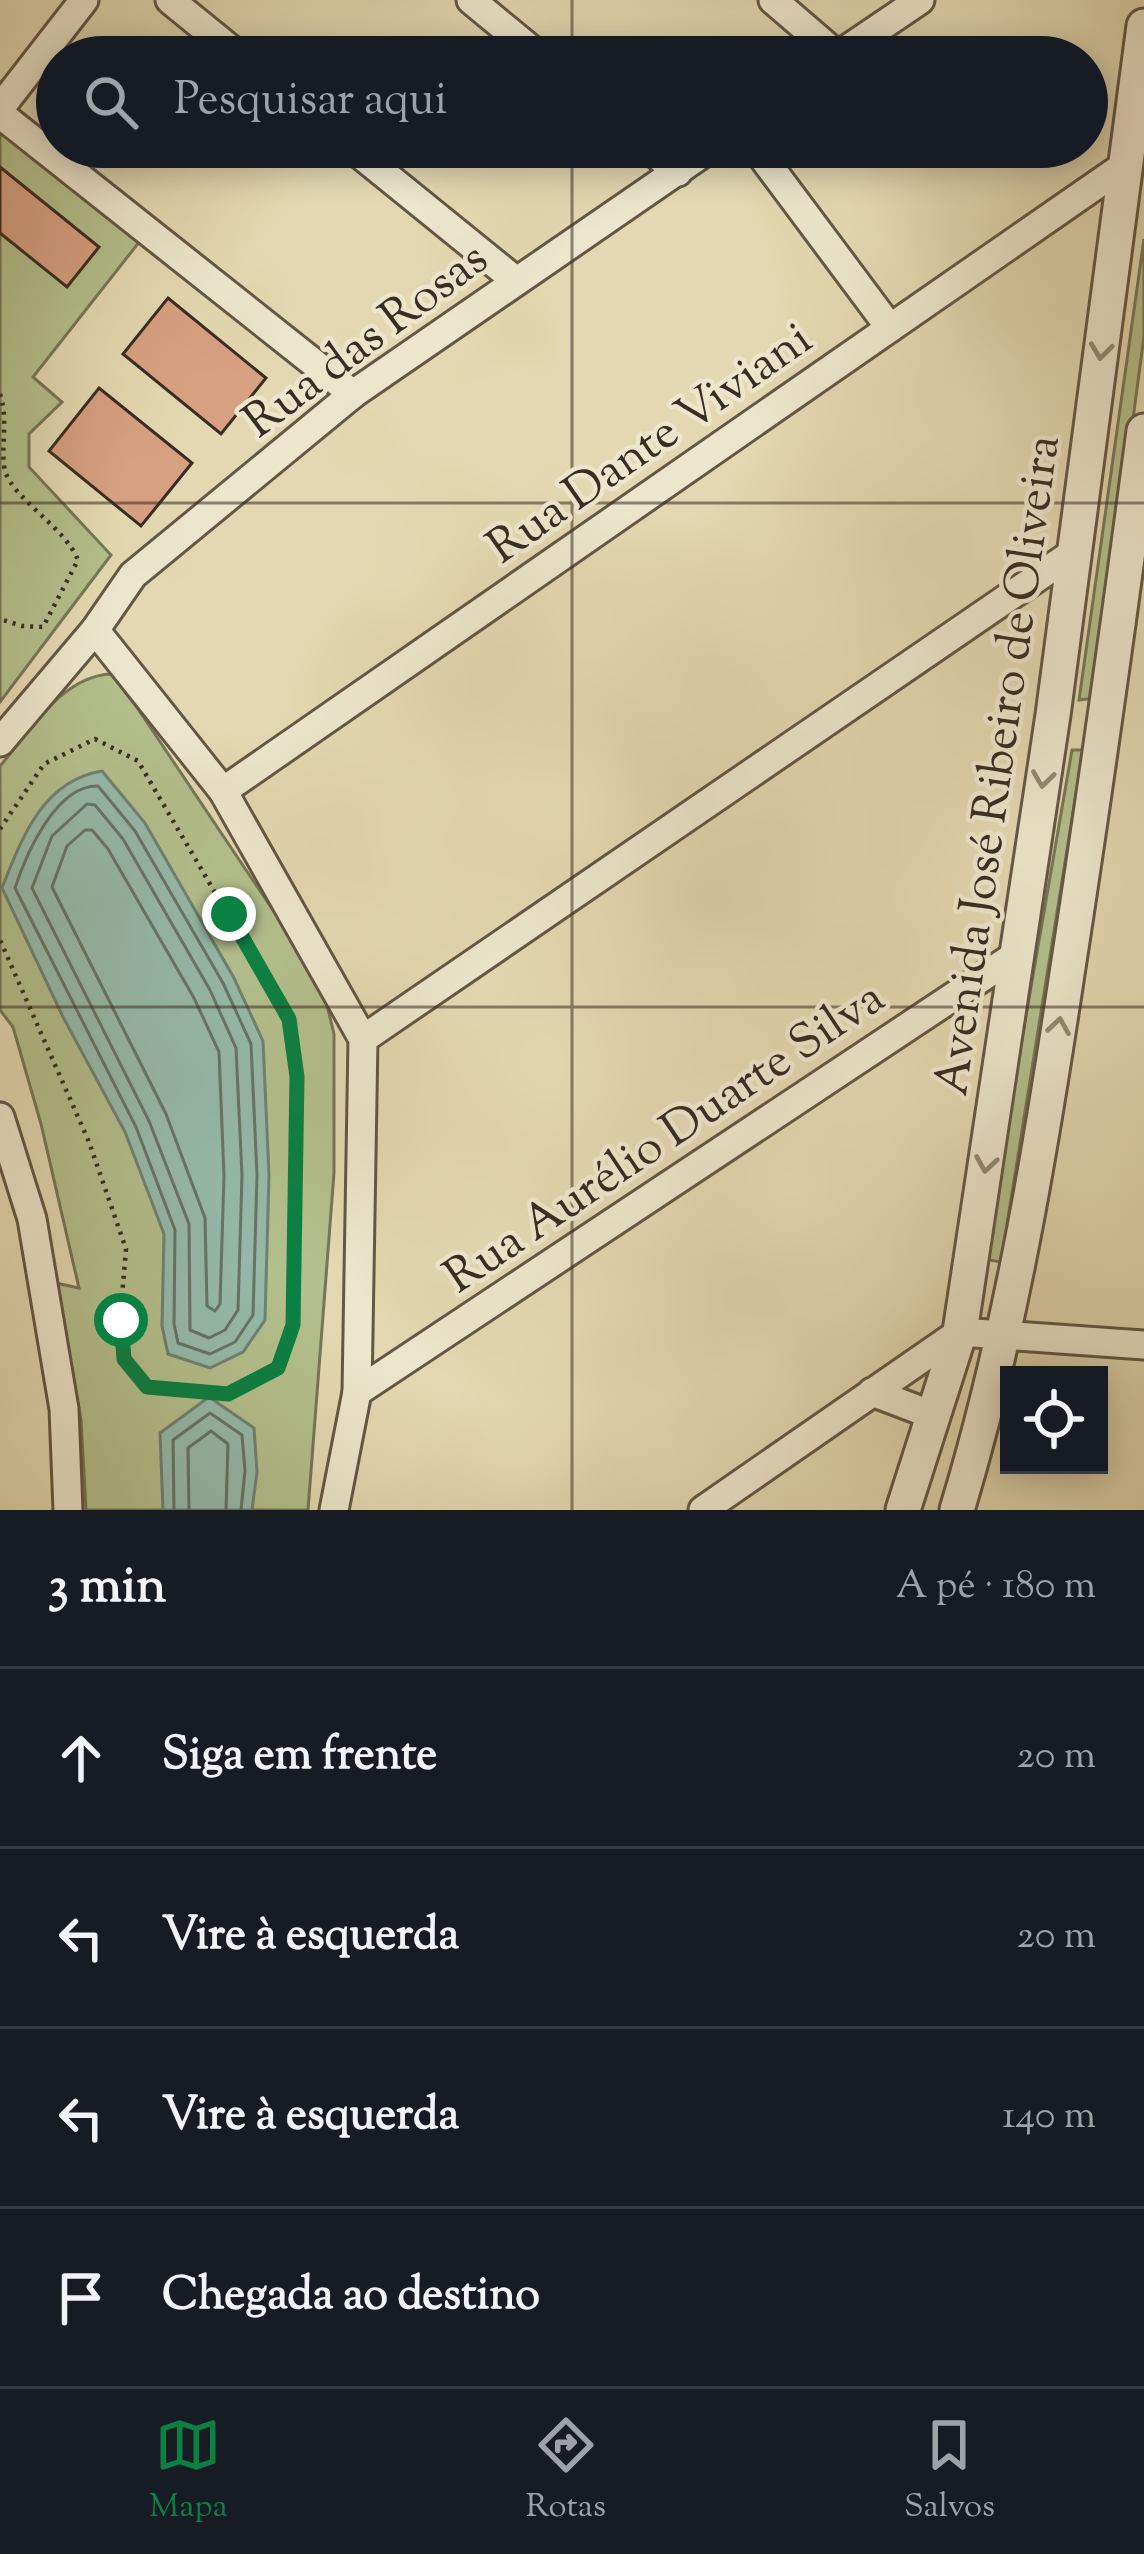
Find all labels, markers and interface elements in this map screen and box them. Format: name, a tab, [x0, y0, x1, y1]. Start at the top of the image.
search box	[36, 36, 1108, 168]
icon: search	[78, 69, 144, 135]
text: Pesquisar aqui	[174, 70, 447, 135]
street label: Rua das Rosas	[231, 227, 504, 457]
street label: Rua Dante Viviani	[475, 308, 828, 583]
one-way arrow	[1089, 341, 1115, 360]
street label: Avenida José Ribeiro de Oliveira	[920, 431, 1081, 1100]
one-way arrow	[1031, 769, 1057, 788]
route end	[202, 887, 256, 941]
street label: Rua Aurélio Duarte Silva	[432, 966, 900, 1313]
one-way arrow	[1046, 1016, 1071, 1036]
one-way arrow	[975, 1154, 1000, 1174]
route start	[94, 1293, 148, 1347]
map controls	[1000, 1366, 1108, 1474]
button: locate	[1000, 1366, 1108, 1474]
text: 3 min	[48, 1552, 166, 1625]
text: A pé · 180 m	[896, 1560, 1096, 1616]
icon: ahead	[48, 1725, 114, 1791]
text: Siga em frente	[162, 1725, 437, 1790]
text: 20 m	[1017, 1730, 1096, 1786]
icon: left	[48, 1905, 114, 1971]
text: Vire à esquerda	[162, 1905, 459, 1970]
text: 20 m	[1017, 1910, 1096, 1966]
icon: left	[48, 2085, 114, 2151]
text: Vire à esquerda	[162, 2085, 459, 2150]
text: 140 m	[1002, 2090, 1096, 2146]
icon: arrive	[48, 2265, 114, 2331]
text: Chegada ao destino	[162, 2265, 540, 2330]
tab: Mapa	[149, 2412, 228, 2532]
tab: Rotas	[526, 2412, 606, 2532]
tab: Salvos	[904, 2412, 995, 2532]

